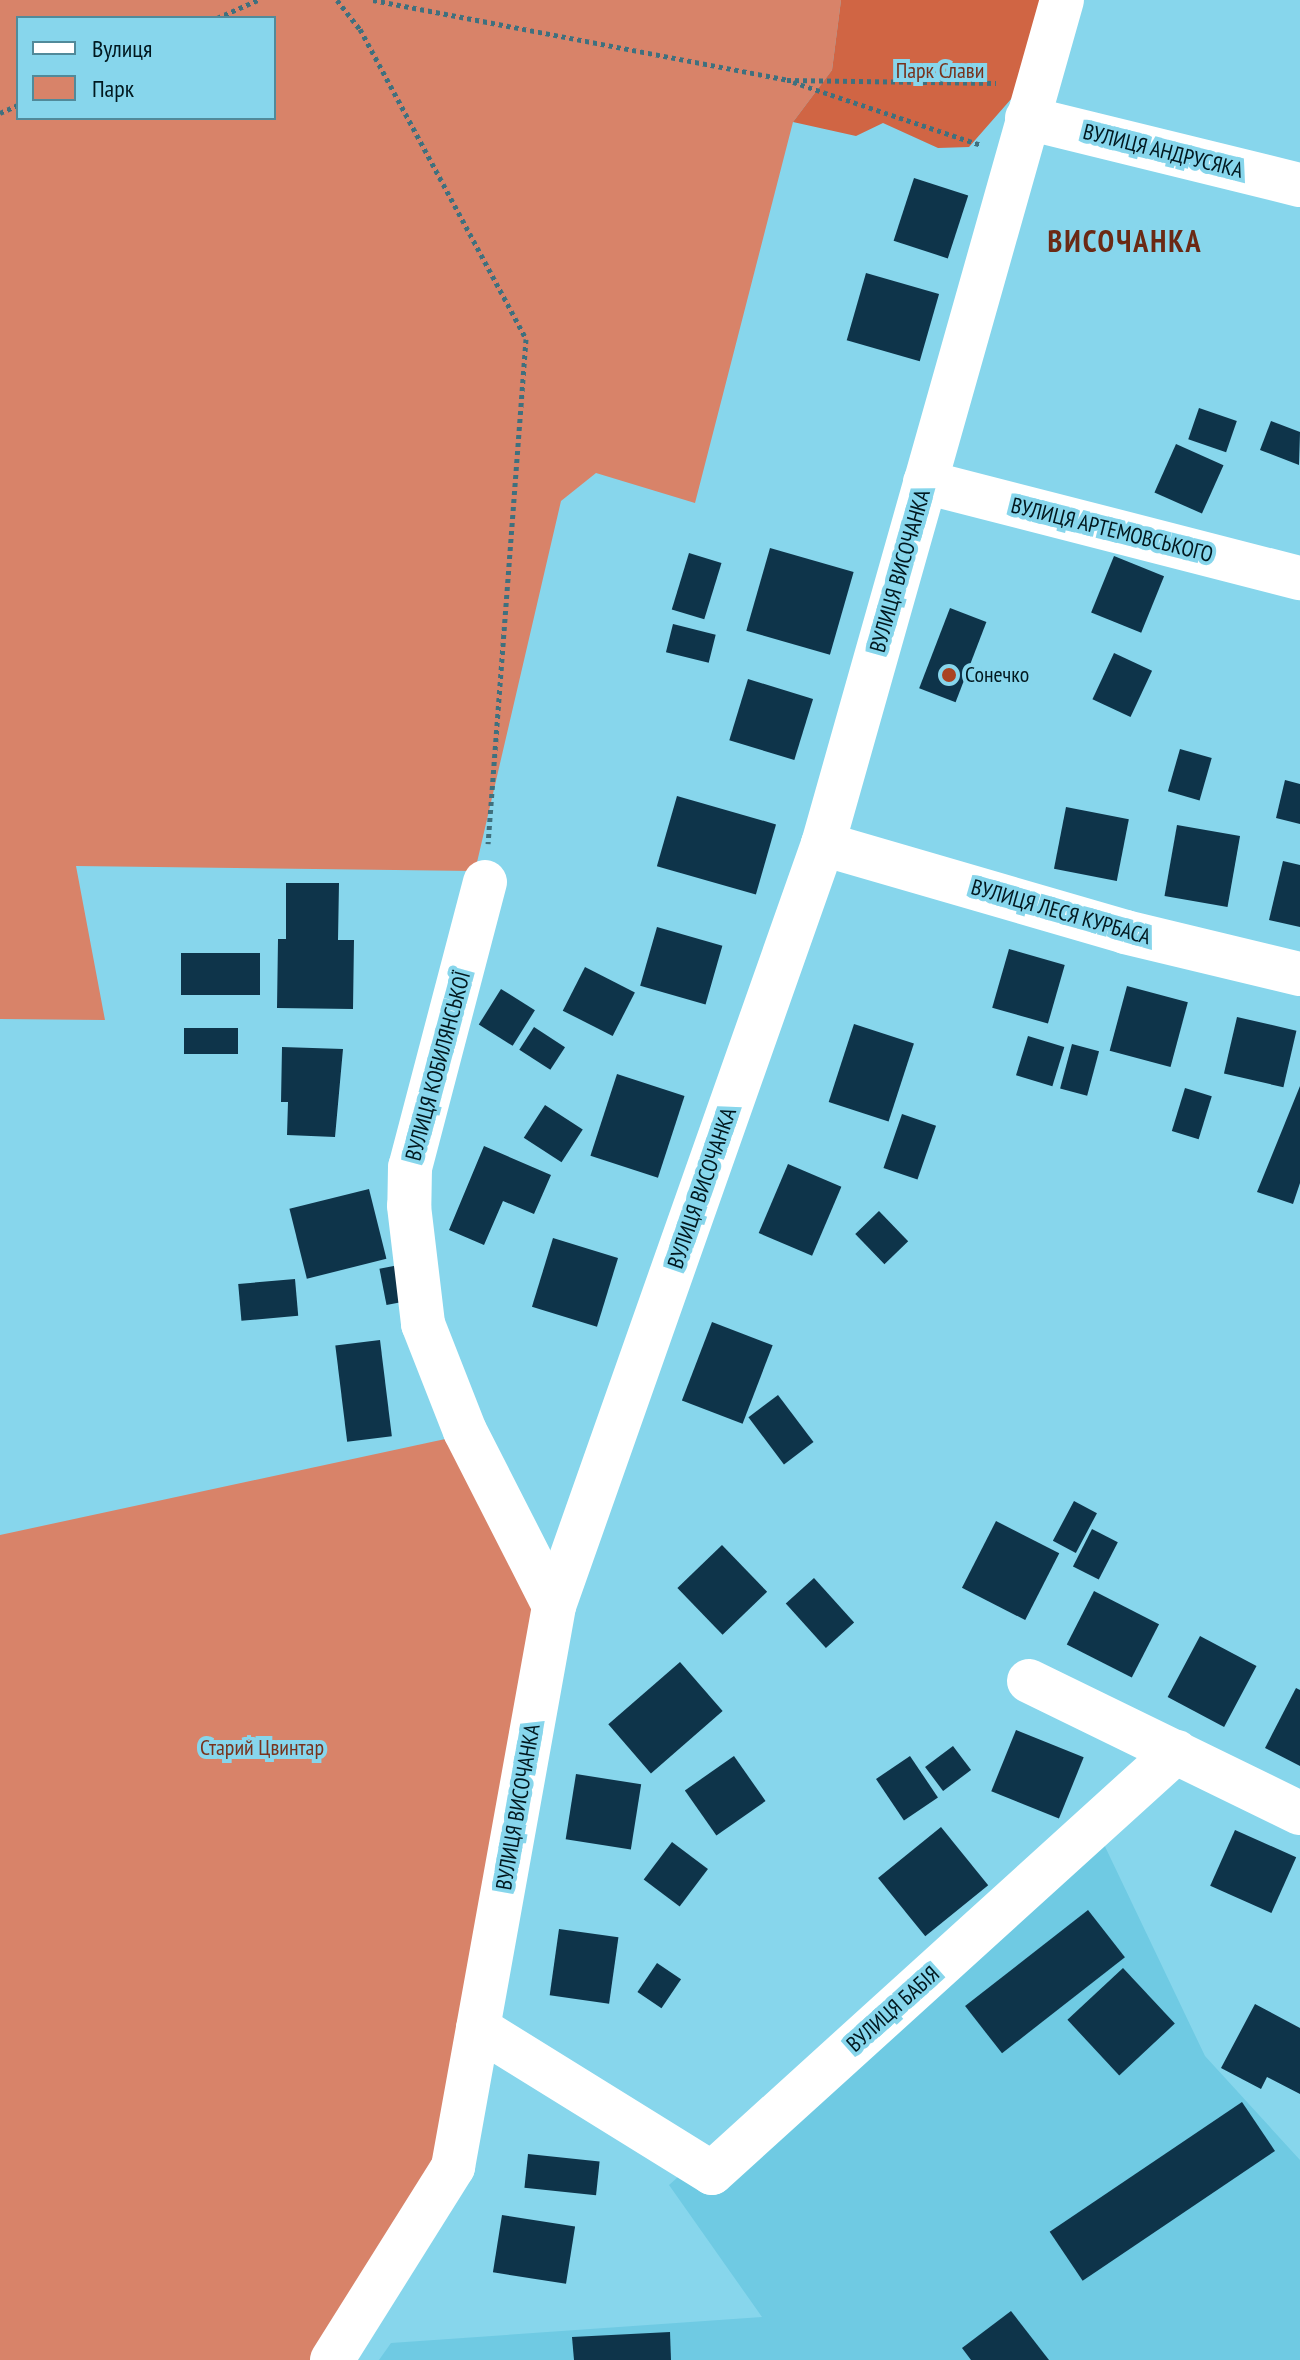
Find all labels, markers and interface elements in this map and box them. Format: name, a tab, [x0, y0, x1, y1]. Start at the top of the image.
legend	[16, 16, 276, 120]
text: Вулиця	[92, 33, 152, 64]
park label: Парк Слави	[896, 58, 984, 84]
text: Парк	[92, 73, 134, 104]
street label: ВУЛИЦЯ АНДРУСЯКА	[1080, 118, 1246, 184]
district label: ВИСОЧАНКА	[1048, 223, 1202, 259]
street label: ВУЛИЦЯ ВИСОЧАНКА	[864, 487, 936, 655]
street label: ВУЛИЦЯ АРТЕМОВСЬКОГО	[1008, 492, 1216, 568]
place label: Сонечко	[965, 662, 1029, 688]
marker: Сонечко	[940, 666, 958, 684]
street label: ВУЛИЦЯ ЛЕСЯ КУРБАСА	[968, 874, 1154, 950]
street label: ВУЛИЦЯ КОБИЛЯНСЬКОЇ	[400, 968, 476, 1164]
street label: ВУЛИЦЯ ВИСОЧАНКА	[662, 1104, 742, 1272]
street label: ВУЛИЦЯ ВИСОЧАНКА	[490, 1722, 546, 1892]
park label: Старий Цвинтар	[200, 1735, 324, 1761]
street label: ВУЛИЦЯ БАБІЯ	[841, 1961, 945, 2057]

